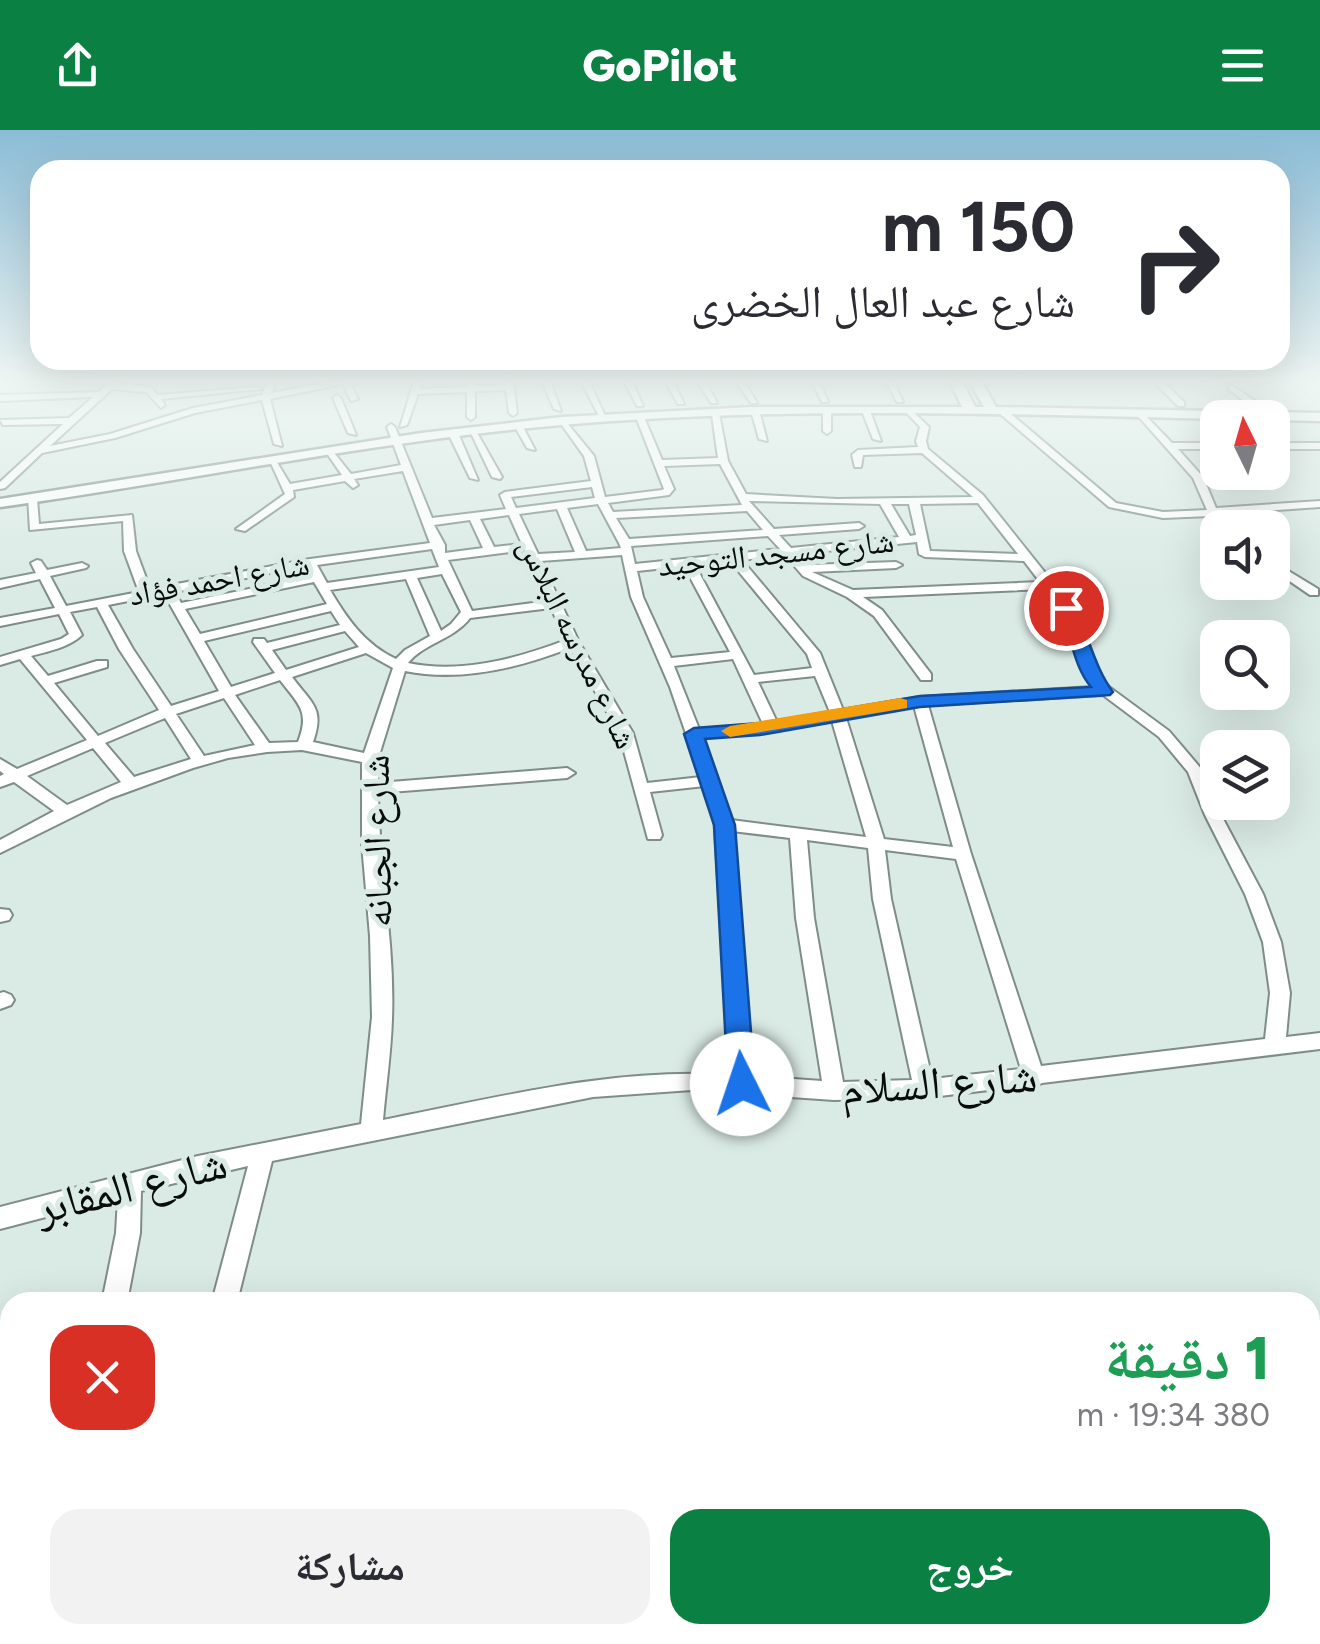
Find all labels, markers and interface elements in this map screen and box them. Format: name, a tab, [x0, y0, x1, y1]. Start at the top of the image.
icon: share	[50, 38, 105, 93]
text: GoPilot	[582, 38, 738, 92]
icon: menu	[1215, 38, 1270, 93]
text: 150 m	[882, 184, 1075, 269]
icon: right	[1110, 200, 1240, 330]
text: شارع عبد العال الخضرى	[691, 274, 1075, 328]
north arrow	[1200, 400, 1290, 490]
map controls	[1200, 400, 1290, 820]
button: sound	[1200, 510, 1290, 600]
street label: شارع مسجد التوحيد	[656, 522, 896, 585]
street label: شارع مدرسه البلاس	[510, 531, 645, 755]
street label: شارع احمد فؤاد	[126, 544, 312, 615]
pin	[1024, 566, 1109, 651]
icon: arrive	[1039, 581, 1094, 636]
button: search	[1200, 620, 1290, 710]
button: layers	[1200, 730, 1290, 820]
street label: شارع الجبانه	[352, 754, 403, 928]
position arrow	[690, 1032, 794, 1136]
street label: شارع السلام	[839, 1048, 1039, 1120]
street label: شارع المقابر	[29, 1135, 233, 1237]
text: 1 دقيقة	[1104, 1322, 1270, 1394]
button: close	[50, 1325, 155, 1430]
text: 380 m · 19:34	[1077, 1396, 1270, 1434]
button: مشاركة	[50, 1509, 650, 1624]
button: خروج	[670, 1509, 1270, 1624]

